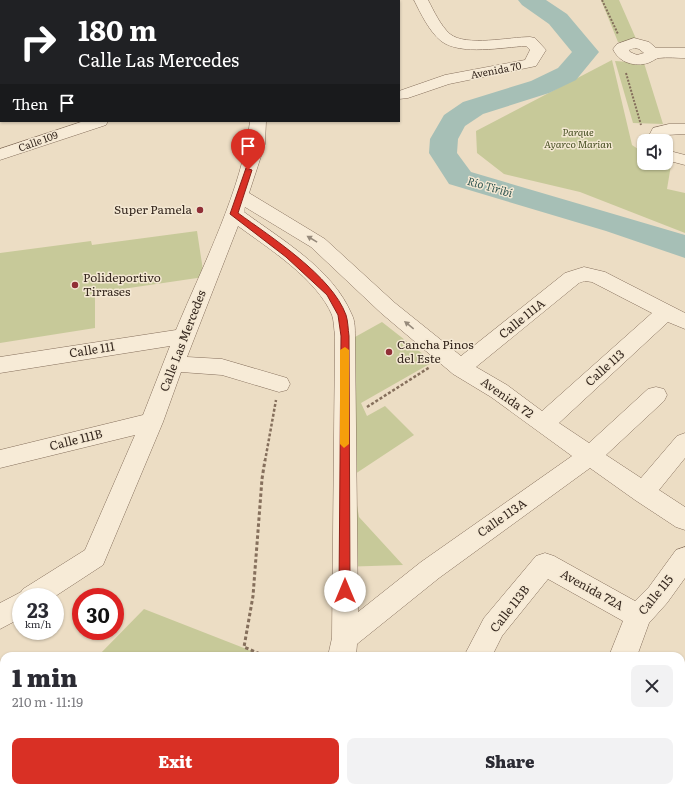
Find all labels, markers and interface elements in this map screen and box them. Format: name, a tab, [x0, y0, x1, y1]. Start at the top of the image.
text: 180 m	[78, 8, 157, 50]
icon: right	[12, 16, 64, 68]
text: Calle Las Mercedes	[78, 46, 239, 73]
street label: Avenida 70	[469, 57, 523, 82]
text: Then	[12, 92, 48, 115]
icon: arrive	[56, 92, 78, 114]
park label: Parque Ayarco Marian	[544, 124, 612, 151]
street label: Calle 109	[16, 126, 60, 155]
pin	[231, 129, 265, 170]
map controls	[637, 134, 673, 170]
button: sound	[637, 134, 673, 170]
icon: arrive	[237, 135, 259, 157]
water label: Río Tiribí	[466, 172, 516, 200]
place label: Super Pamela	[114, 200, 193, 218]
marker: Super Pamela	[195, 205, 205, 215]
one-way arrow	[306, 236, 318, 243]
place label: Polideportivo Tirrases	[83, 268, 161, 300]
marker: Polideportivo Tirrases	[70, 280, 80, 290]
street label: Calle Las Mercedes	[154, 287, 210, 394]
street label: Calle 111A	[494, 294, 548, 342]
one-way arrow	[404, 321, 415, 329]
place label: Cancha Pinos del Este	[397, 335, 474, 367]
street label: Calle 111	[68, 337, 116, 361]
street label: Calle 113	[581, 345, 628, 390]
marker: Cancha Pinos del Este	[384, 347, 394, 357]
street label: Avenida 72	[477, 372, 538, 422]
street label: Calle 111B	[47, 424, 104, 454]
street label: Calle 113A	[473, 494, 530, 541]
street label: Avenida 72A	[558, 564, 628, 614]
position arrow	[324, 570, 366, 612]
street label: Calle 115	[633, 570, 677, 618]
street label: Calle 113B	[485, 581, 533, 636]
speed limit sign: 30	[72, 588, 124, 640]
text: 23	[27, 594, 49, 624]
text: km/h	[25, 616, 51, 631]
text: 1 min	[12, 659, 77, 694]
button: close	[631, 665, 673, 707]
text: 210 m · 11:19	[12, 692, 83, 711]
button: Exit	[12, 738, 339, 784]
button: Share	[347, 738, 673, 784]

